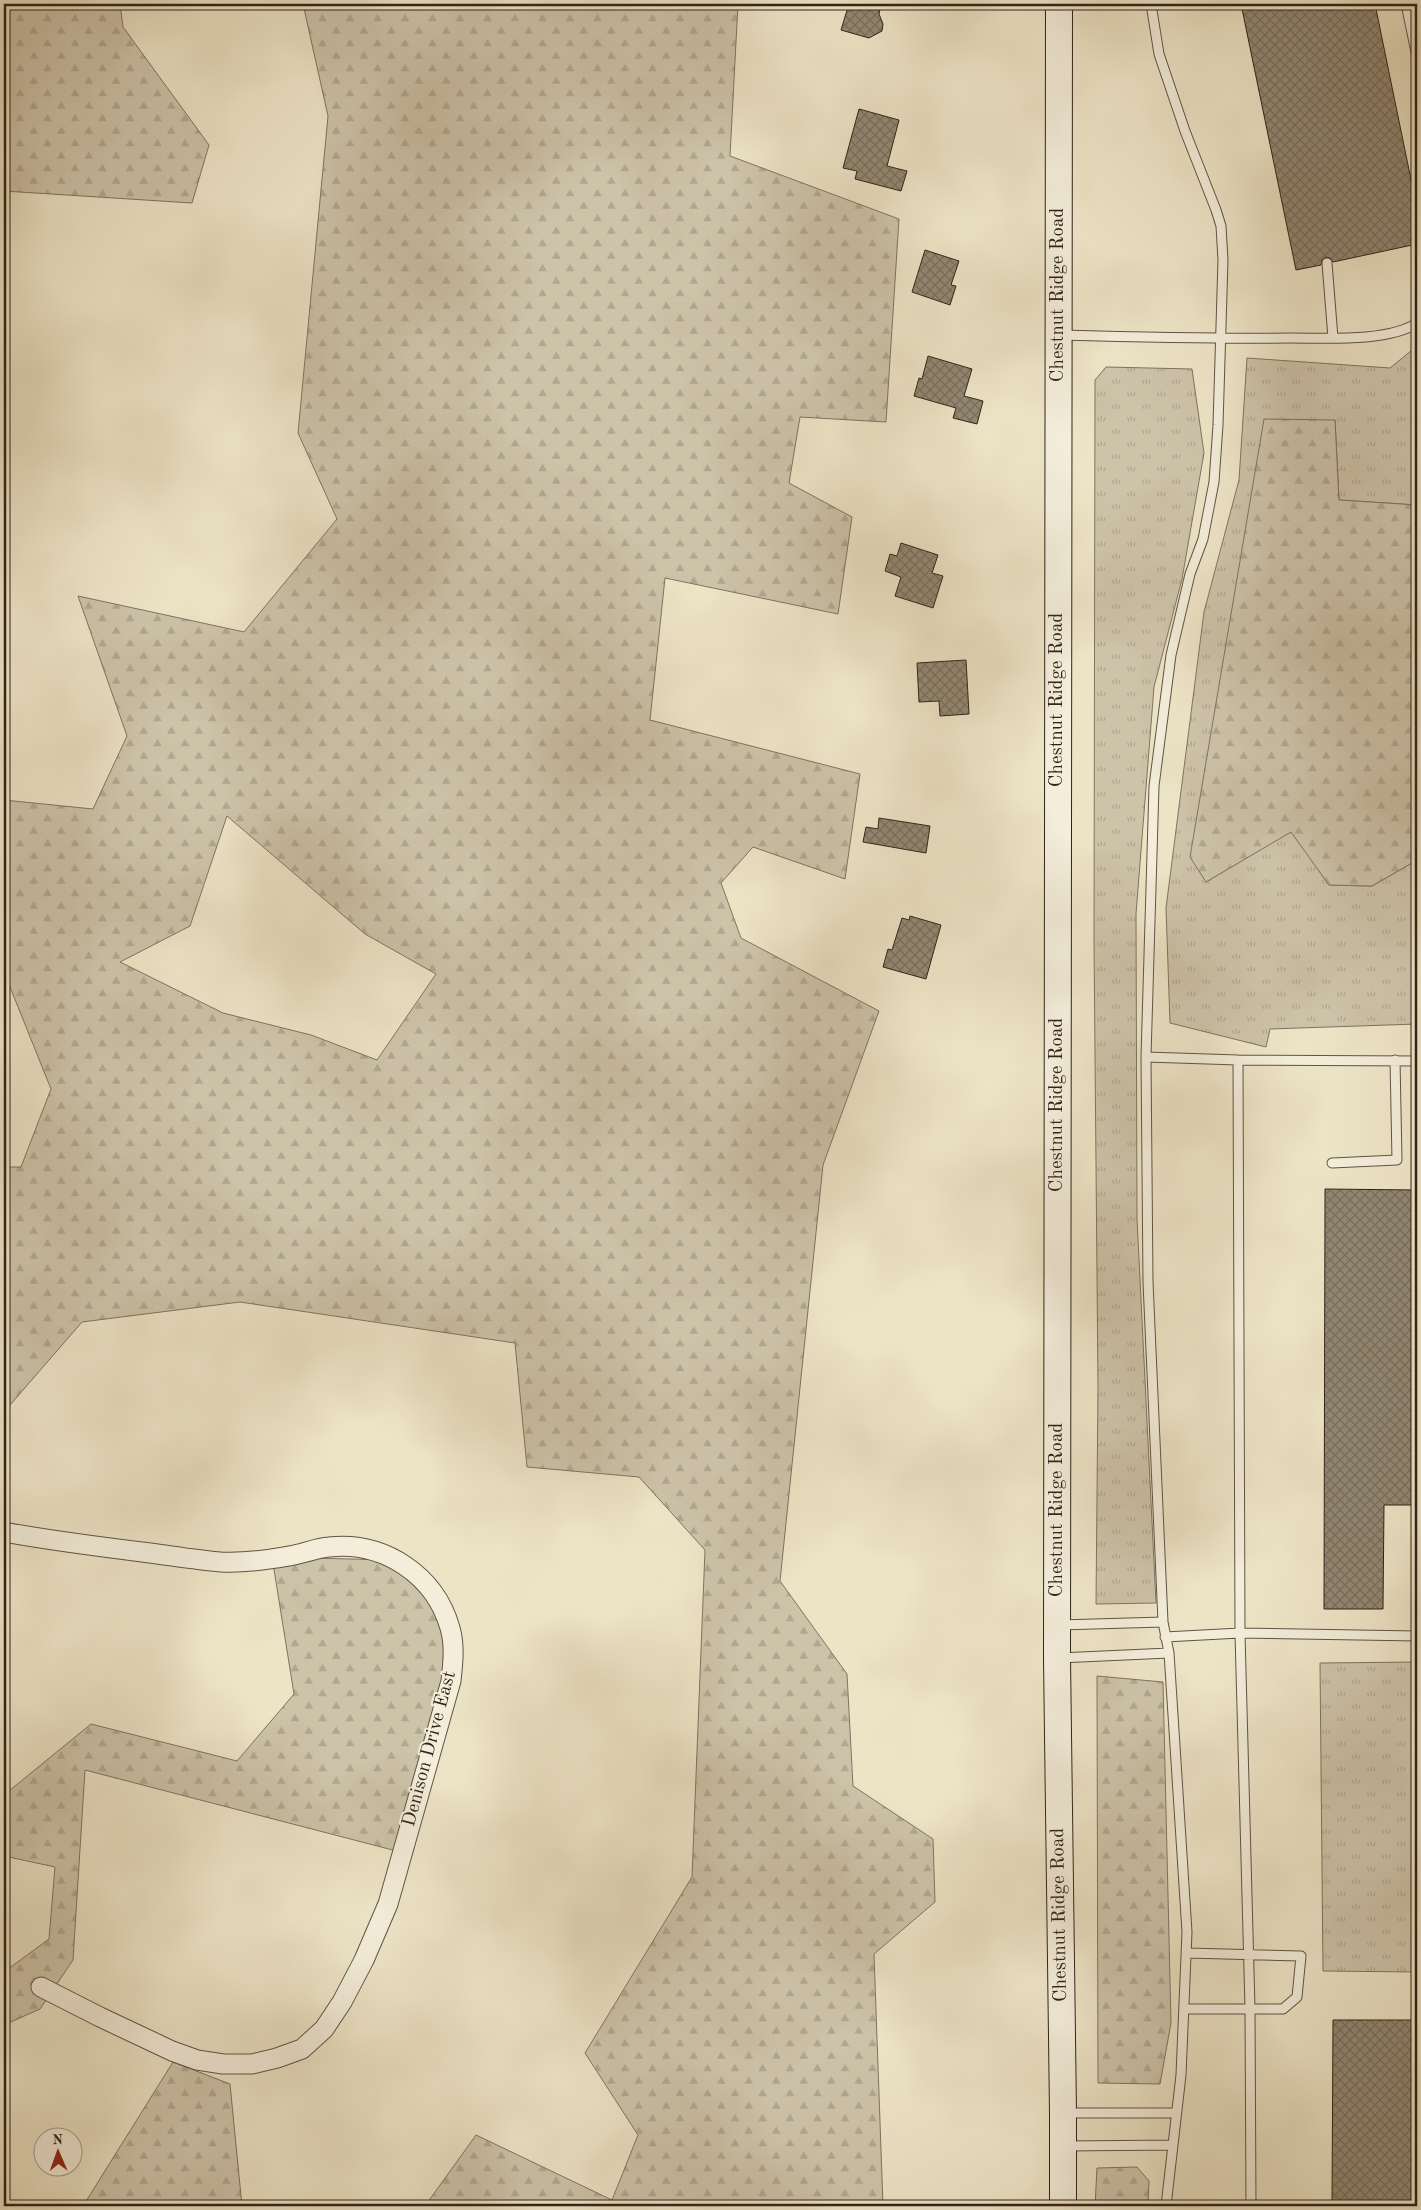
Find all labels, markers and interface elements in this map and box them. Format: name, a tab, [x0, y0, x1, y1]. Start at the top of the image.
street label: Chestnut Ridge Road	[1049, 208, 1068, 382]
street label: Chestnut Ridge Road	[1048, 613, 1067, 787]
street label: Chestnut Ridge Road	[1048, 1018, 1067, 1192]
street label: Chestnut Ridge Road	[1048, 1423, 1067, 1597]
street label: Denison Drive East	[400, 1669, 460, 1829]
street label: Chestnut Ridge Road	[1049, 1828, 1071, 2002]
north arrow	[32, 2128, 82, 2178]
text: N	[52, 2133, 63, 2147]

